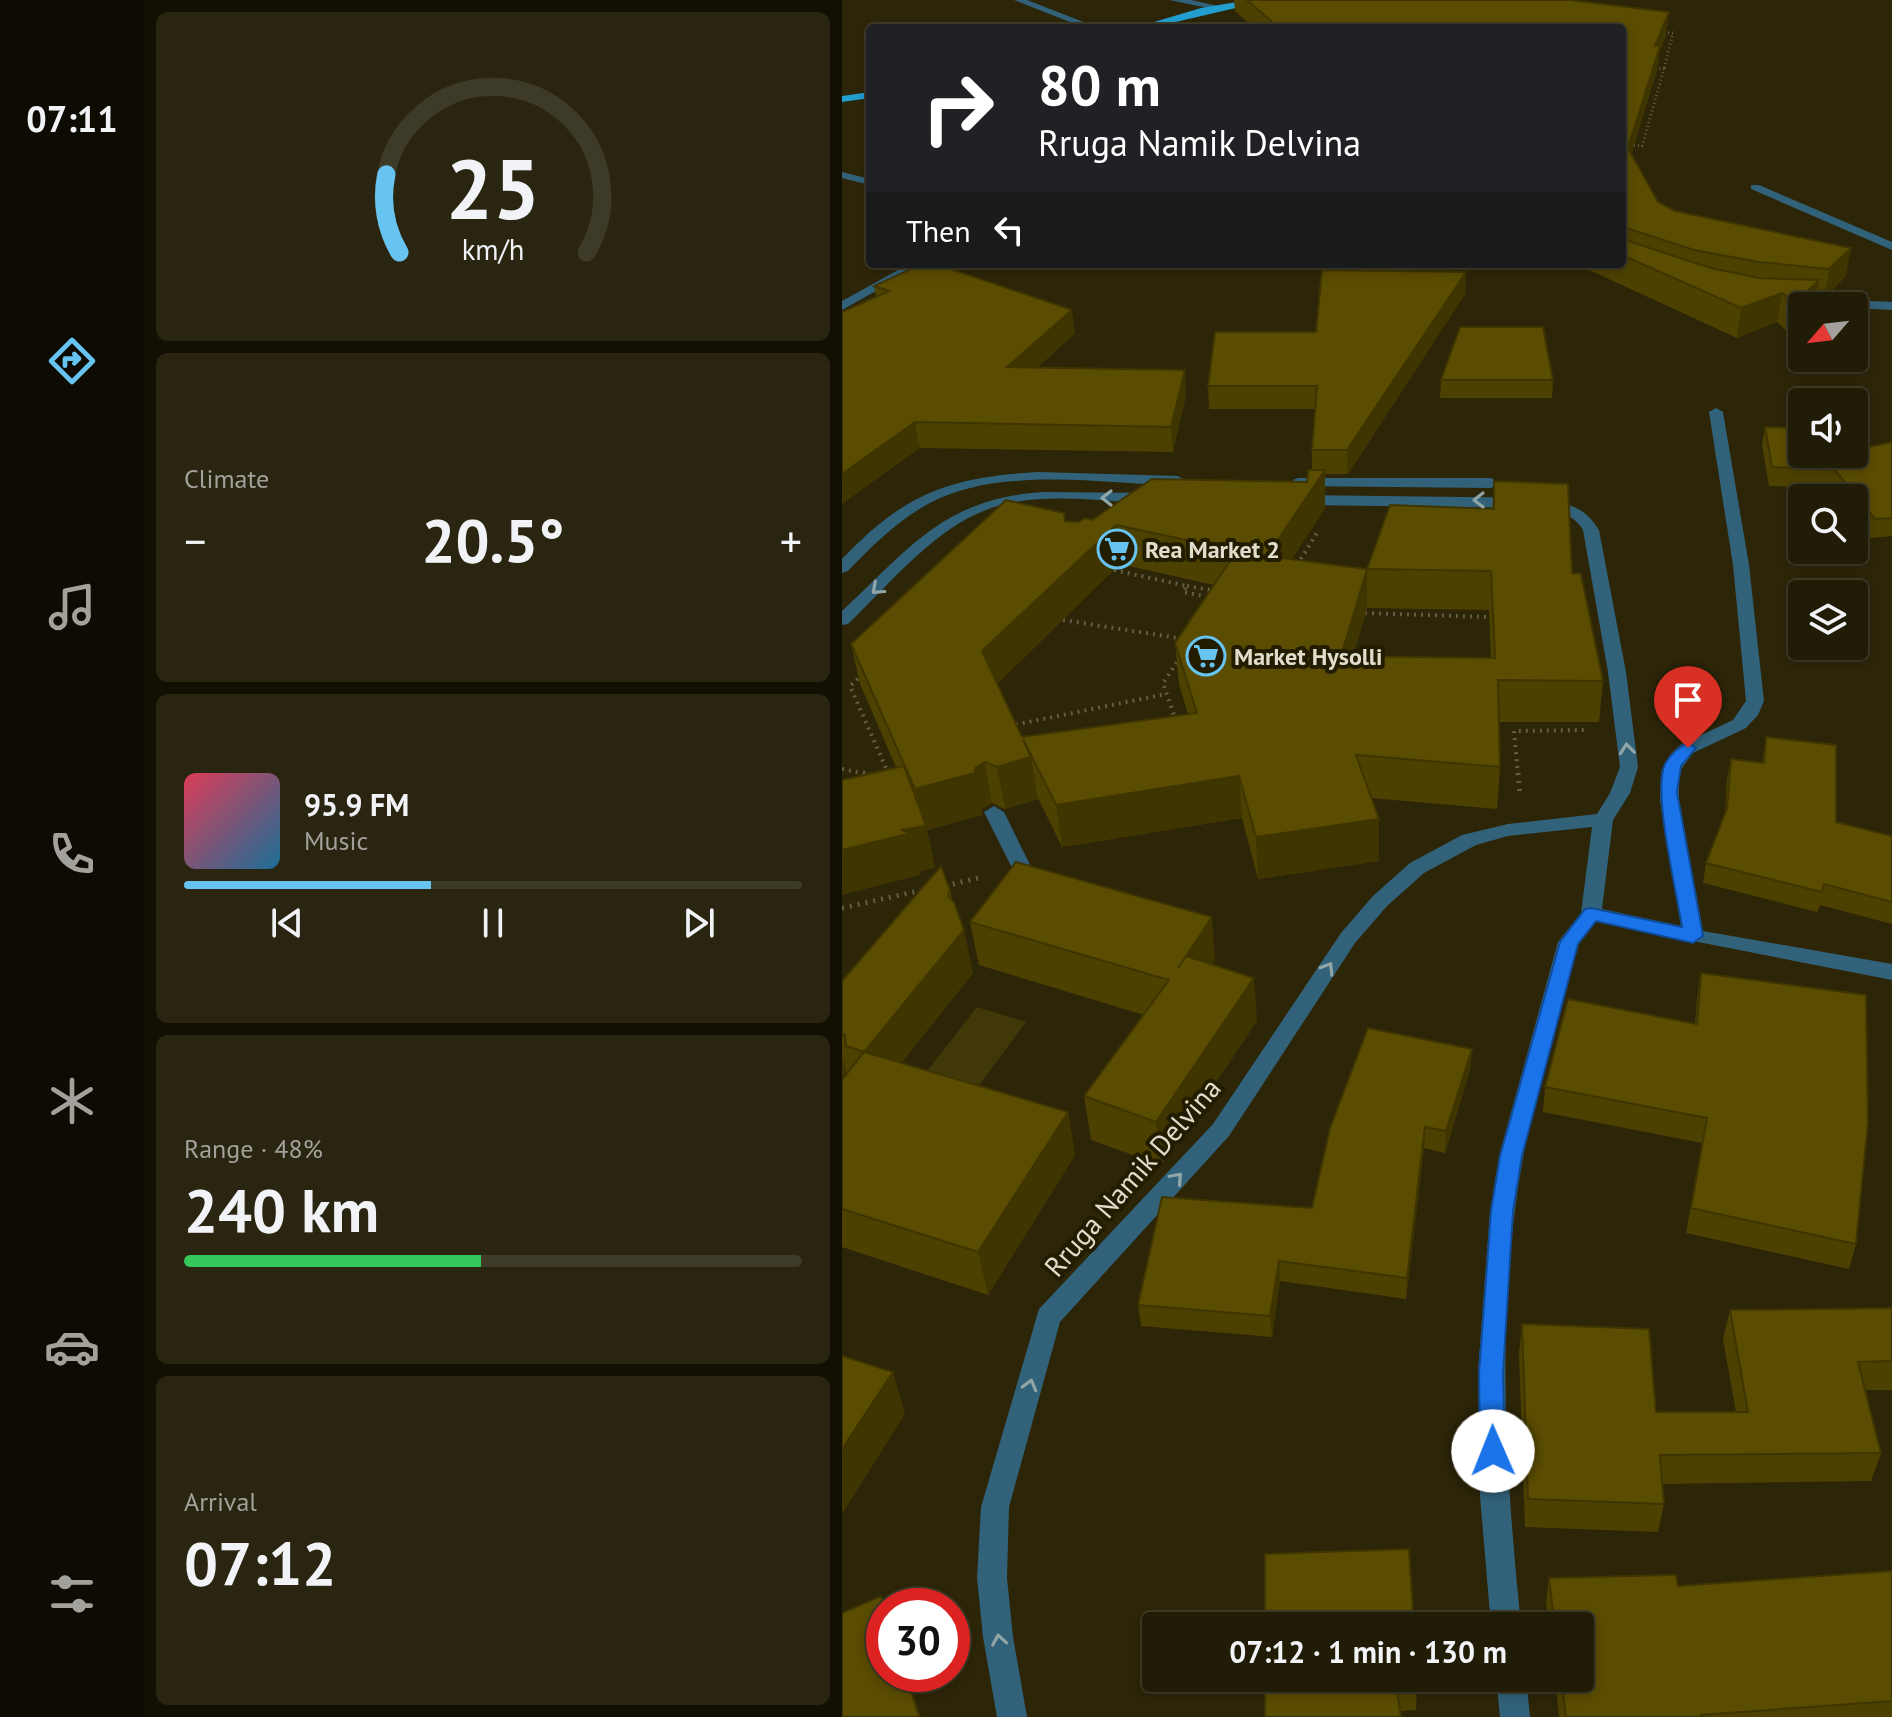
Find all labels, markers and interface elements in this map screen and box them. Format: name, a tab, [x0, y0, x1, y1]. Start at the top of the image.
text: 80 m	[1038, 49, 1161, 121]
icon: right	[906, 56, 1010, 160]
text: 07:11	[26, 95, 118, 142]
text: Rruga Namik Delvina	[1038, 119, 1361, 166]
text: 25	[446, 133, 540, 241]
icon: left	[987, 208, 1031, 252]
text: Then	[906, 211, 971, 250]
text: km/h	[462, 231, 524, 268]
north arrow	[1788, 292, 1868, 372]
map controls	[1788, 292, 1868, 660]
icon: directions	[44, 333, 100, 389]
button: sound	[1788, 388, 1868, 468]
text: Climate	[184, 462, 269, 495]
button: search	[1788, 484, 1868, 564]
one-way arrow	[1100, 489, 1113, 507]
one-way arrow	[1472, 491, 1485, 509]
text: 20.5°	[421, 501, 565, 579]
text: −	[184, 512, 206, 569]
text: +	[780, 512, 802, 569]
supermarket icon: Rea Market 2	[1096, 528, 1138, 570]
place label: Rea Market 2	[1145, 534, 1280, 565]
icon: music	[44, 579, 100, 635]
one-way arrow	[871, 579, 886, 593]
button: layers	[1788, 580, 1868, 660]
supermarket icon: Market Hysolli	[1185, 635, 1227, 677]
place label: Market Hysolli	[1234, 641, 1382, 672]
pin	[1654, 666, 1722, 748]
icon: arrive	[1666, 678, 1710, 722]
one-way arrow	[1619, 742, 1636, 755]
text: 95.9 FM	[304, 785, 409, 824]
text: Music	[304, 824, 368, 857]
icon: phone	[44, 826, 100, 882]
icon: previous	[265, 901, 309, 945]
icon: pause	[471, 901, 515, 945]
icon: next	[677, 901, 721, 945]
one-way arrow	[1319, 962, 1334, 977]
street label: Rruga Namik Delvina	[1036, 1070, 1228, 1284]
icon: climate	[44, 1073, 100, 1129]
text: Range · 48%	[184, 1132, 323, 1165]
text: 240 km	[184, 1171, 379, 1249]
one-way arrow	[1167, 1173, 1181, 1188]
icon: car	[44, 1319, 100, 1375]
one-way arrow	[1020, 1379, 1037, 1393]
position arrow	[1451, 1409, 1535, 1493]
text: Arrival	[184, 1485, 257, 1518]
text: 07:12	[184, 1524, 336, 1602]
icon: filters	[44, 1566, 100, 1622]
speed limit sign: 30	[866, 1588, 970, 1692]
text: 07:12 · 1 min · 130 m	[1229, 1632, 1507, 1671]
one-way arrow	[991, 1633, 1008, 1647]

